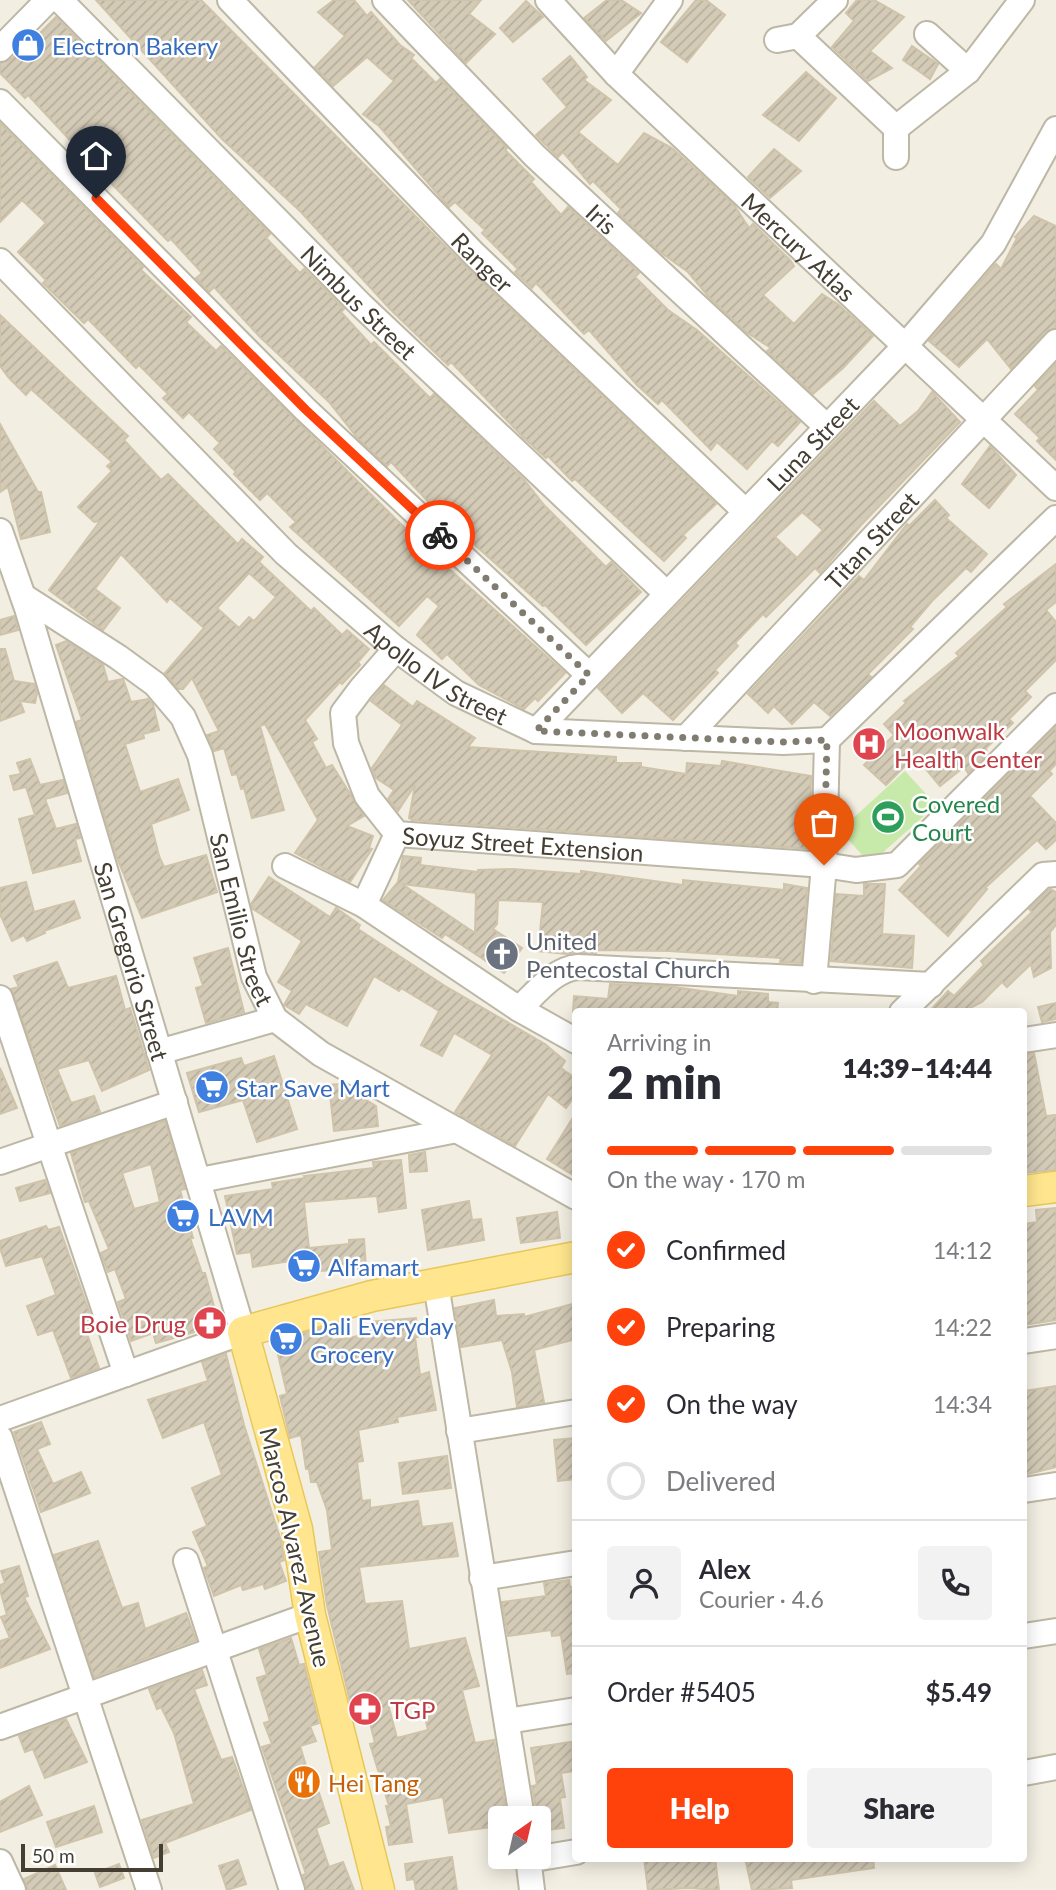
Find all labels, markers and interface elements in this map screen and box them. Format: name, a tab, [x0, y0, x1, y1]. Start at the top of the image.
shop icon: Electron Bakery	[9, 26, 47, 64]
place label: Electron Bakery	[52, 31, 219, 60]
pin	[66, 126, 126, 198]
icon: home	[77, 137, 115, 175]
street label: Mercury Atlas	[736, 186, 862, 307]
street label: Iris	[581, 197, 624, 240]
street label: Ranger	[446, 226, 520, 298]
street label: Nimbus Street	[295, 239, 423, 365]
street label: Luna Street	[760, 389, 864, 496]
street label: Titan Street	[818, 485, 924, 595]
courier	[405, 500, 475, 570]
icon: bike	[421, 516, 459, 554]
street label: Apollo IV Street	[359, 615, 513, 730]
place label: Moonwalk Health Center	[894, 716, 1042, 773]
hospital icon: Moonwalk Health Center	[850, 725, 888, 763]
place label: Covered Court	[912, 789, 1000, 846]
pin	[794, 793, 854, 865]
sports icon: Covered Court	[869, 798, 907, 836]
icon: bag	[805, 804, 843, 842]
street label: Soyuz Street Extension	[401, 820, 645, 866]
street label: San Emilio Street	[205, 830, 280, 1011]
street label: San Gregorio Street	[89, 858, 176, 1064]
place label: United Pentecostal Church	[526, 926, 730, 983]
church icon: United Pentecostal Church	[483, 935, 521, 973]
text: Arriving in	[607, 1028, 711, 1056]
text: 14:39–14:44	[842, 1052, 992, 1084]
text: 2 min	[607, 1054, 722, 1109]
supermarket icon: Star Save Mart	[193, 1068, 231, 1106]
place label: Star Save Mart	[236, 1073, 390, 1102]
text: On the way · 170 m	[607, 1165, 806, 1193]
supermarket icon: LAVM	[164, 1197, 202, 1235]
place label: LAVM	[208, 1202, 274, 1231]
icon: check	[607, 1231, 645, 1269]
text: Confirmed	[666, 1234, 786, 1266]
text: 14:12	[933, 1236, 992, 1264]
supermarket icon: Alfamart	[285, 1247, 323, 1285]
place label: Alfamart	[328, 1252, 420, 1281]
pharmacy icon: Boie Drug	[191, 1304, 229, 1342]
icon: check	[607, 1308, 645, 1346]
place label: Boie Drug	[80, 1309, 186, 1338]
place label: Dali Everyday Grocery	[310, 1311, 454, 1368]
text: Preparing	[666, 1311, 775, 1343]
text: 14:22	[933, 1313, 992, 1341]
supermarket icon: Dali Everyday Grocery	[267, 1320, 305, 1358]
icon: check	[607, 1385, 645, 1423]
text: On the way	[666, 1388, 798, 1420]
text: 14:34	[933, 1390, 992, 1418]
street label: Marcos Alvarez Avenue	[254, 1424, 338, 1670]
text: Delivered	[666, 1465, 776, 1497]
button: person	[607, 1546, 681, 1620]
button: phone	[918, 1546, 992, 1620]
text: Alex	[699, 1553, 751, 1585]
text: Courier · 4.6	[699, 1585, 824, 1613]
text: Order #5405	[607, 1676, 756, 1708]
text: $5.49	[926, 1676, 992, 1708]
pharmacy icon: TGP	[346, 1690, 384, 1728]
place label: TGP	[390, 1695, 435, 1724]
restaurant icon: Hei Tang	[285, 1763, 323, 1801]
place label: Hei Tang	[328, 1768, 419, 1797]
button: Help	[607, 1768, 793, 1848]
button: Share	[807, 1768, 992, 1848]
north arrow	[488, 1806, 551, 1869]
map controls	[488, 1806, 551, 1869]
scale bar	[21, 1841, 163, 1873]
text: 50 m	[32, 1844, 75, 1867]

